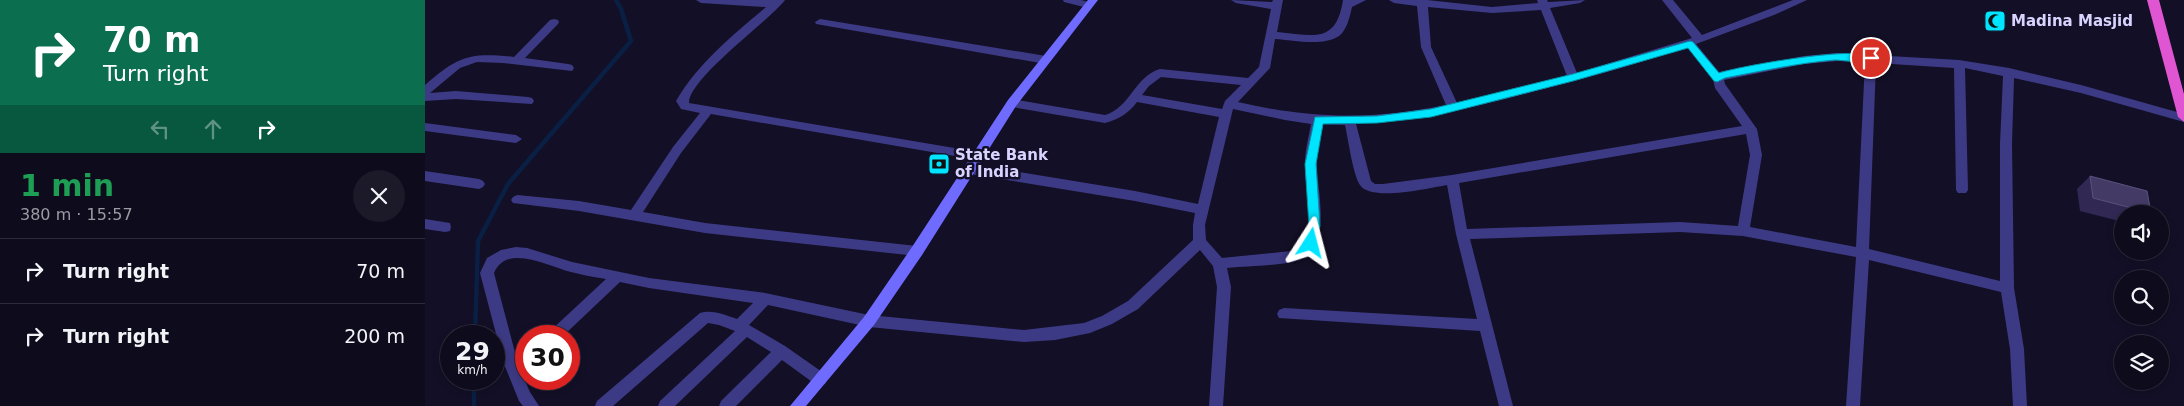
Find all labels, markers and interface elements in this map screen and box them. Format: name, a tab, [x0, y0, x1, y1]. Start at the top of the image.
mosque icon: Madina Masjid	[1983, 9, 2007, 33]
place label: Madina Masjid	[2011, 12, 2133, 30]
icon: right	[20, 20, 85, 85]
text: 70 m	[103, 20, 200, 60]
pin	[1850, 37, 1892, 79]
icon: arrive	[1857, 44, 1885, 72]
text: Turn right	[103, 61, 208, 86]
icon: left	[146, 115, 174, 143]
icon: ahead	[199, 115, 227, 143]
icon: right	[252, 115, 280, 143]
place label: State Bank of India	[955, 146, 1049, 181]
bank icon: State Bank of India	[927, 152, 951, 176]
text: 1 min	[20, 168, 114, 203]
button: close	[353, 170, 405, 222]
text: 380 m · 15:57	[20, 205, 133, 224]
map controls	[2114, 205, 2169, 390]
button: sound	[2114, 205, 2169, 260]
position arrow	[1284, 216, 1336, 268]
icon: right	[20, 257, 48, 285]
text: Turn right	[63, 260, 169, 282]
text: 70 m	[356, 260, 405, 282]
button: search	[2114, 270, 2169, 325]
icon: right	[20, 322, 48, 350]
text: Turn right	[63, 325, 169, 347]
text: 200 m	[344, 325, 405, 347]
speed limit sign: 30	[515, 325, 580, 390]
button: layers	[2114, 335, 2169, 390]
text: 29	[455, 337, 490, 366]
text: km/h	[457, 363, 488, 377]

